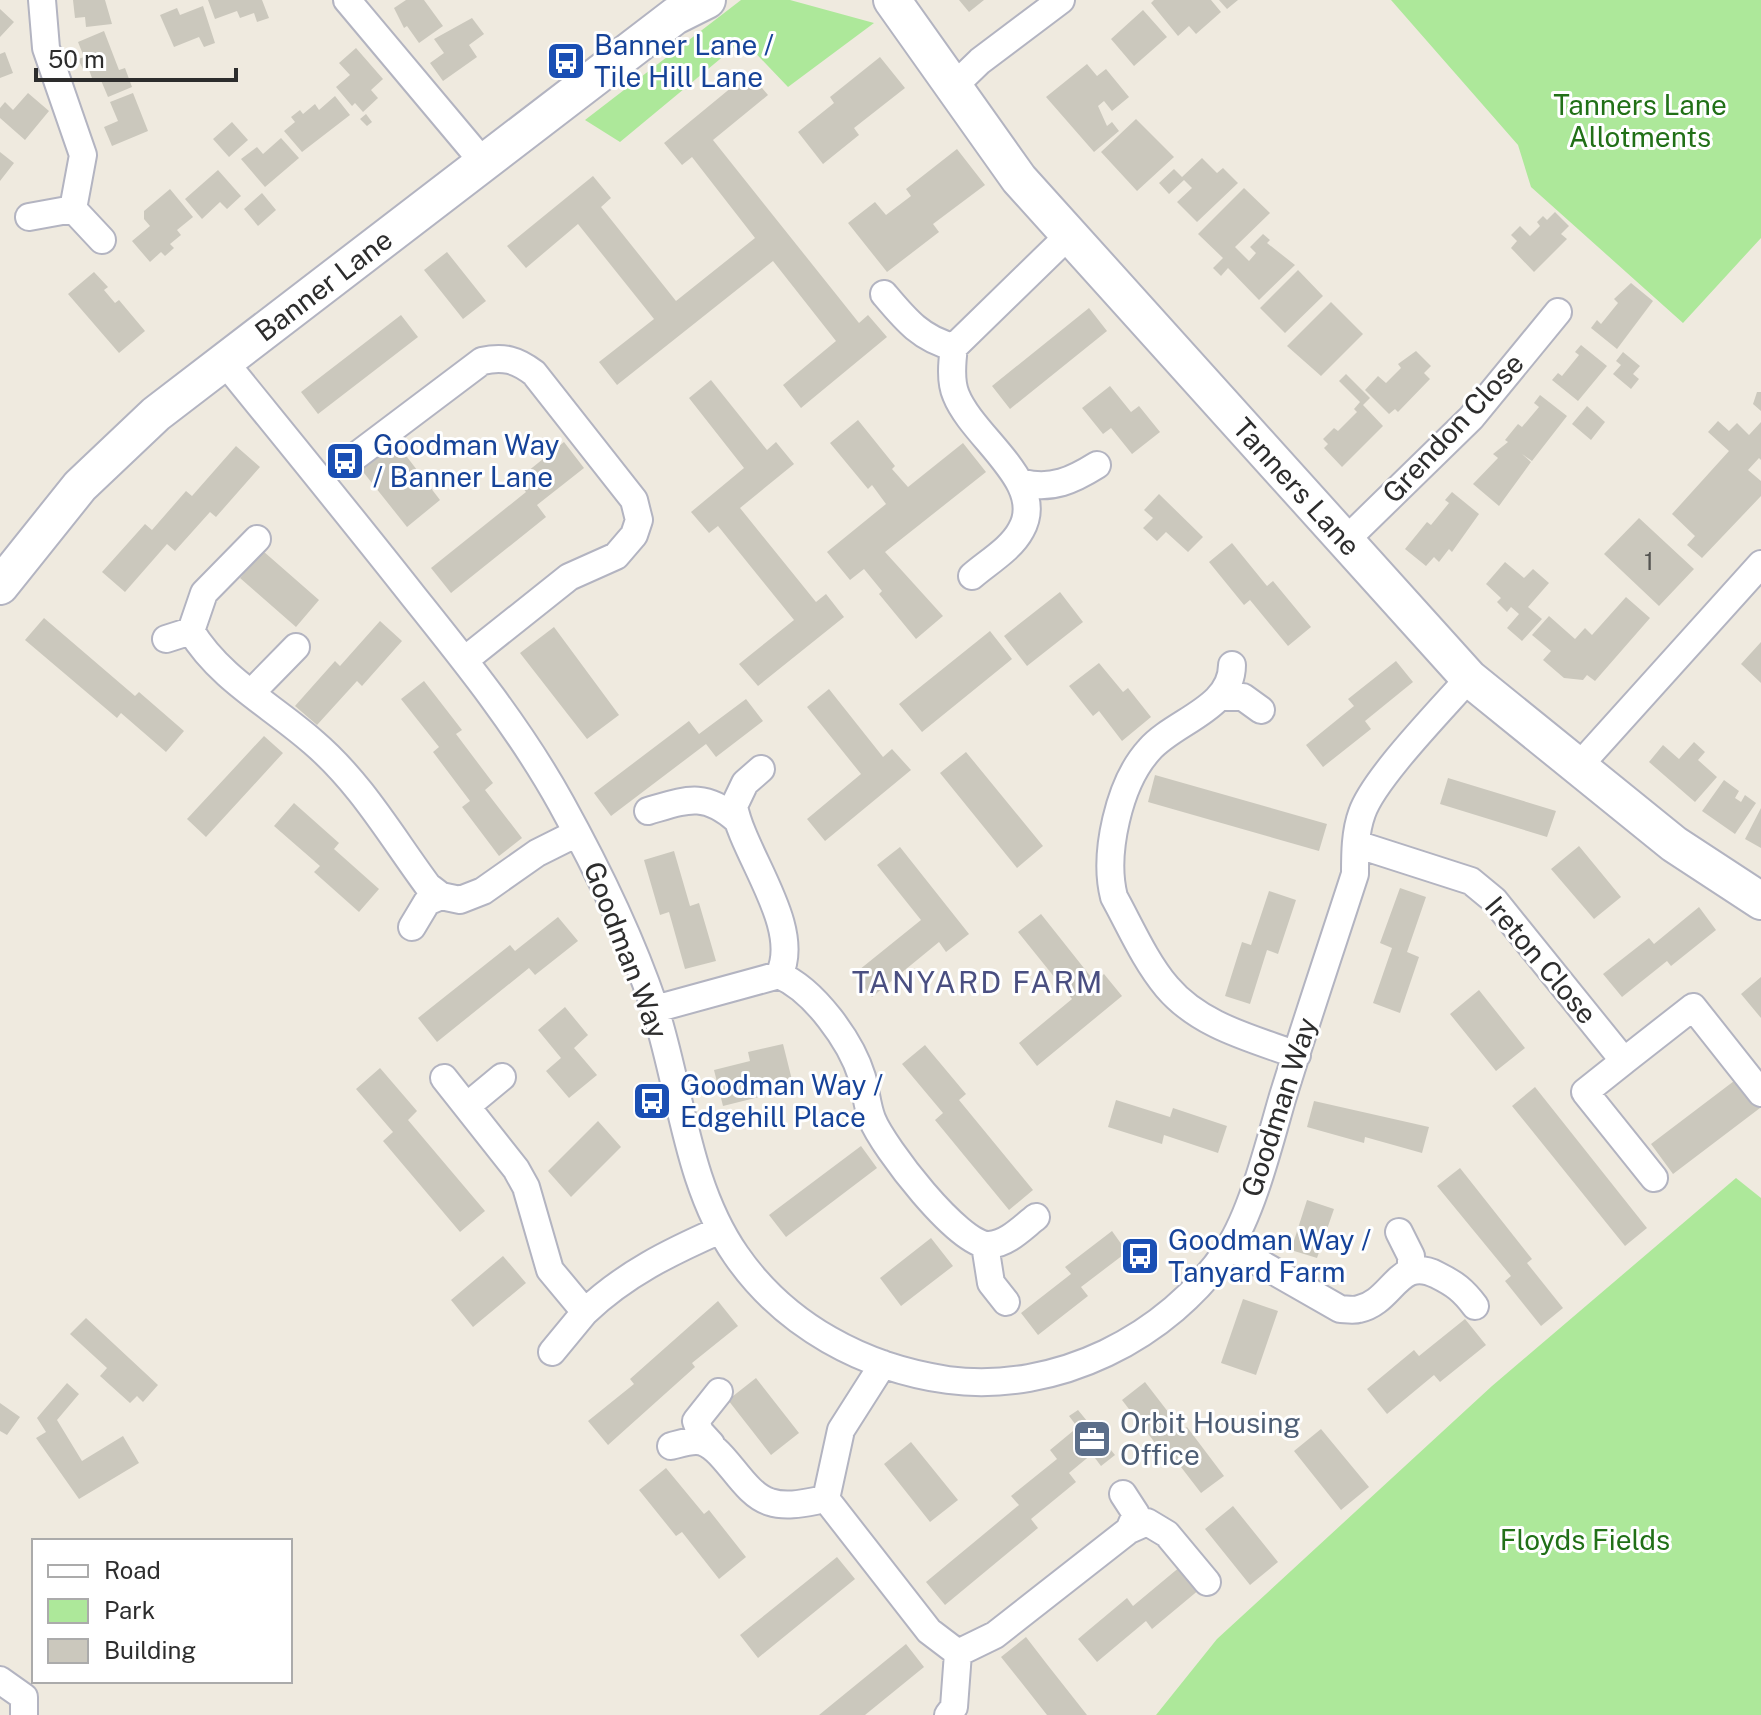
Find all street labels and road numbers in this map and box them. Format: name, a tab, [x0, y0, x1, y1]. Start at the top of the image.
street label: Banner Lane	[248, 222, 398, 348]
street label: Grendon Close	[1375, 346, 1530, 509]
street label: Tanners Lane	[1227, 411, 1367, 562]
street label: Goodman Way	[578, 857, 675, 1043]
street label: Ireton Close	[1479, 889, 1604, 1030]
street label: Goodman Way	[1234, 1013, 1323, 1201]

